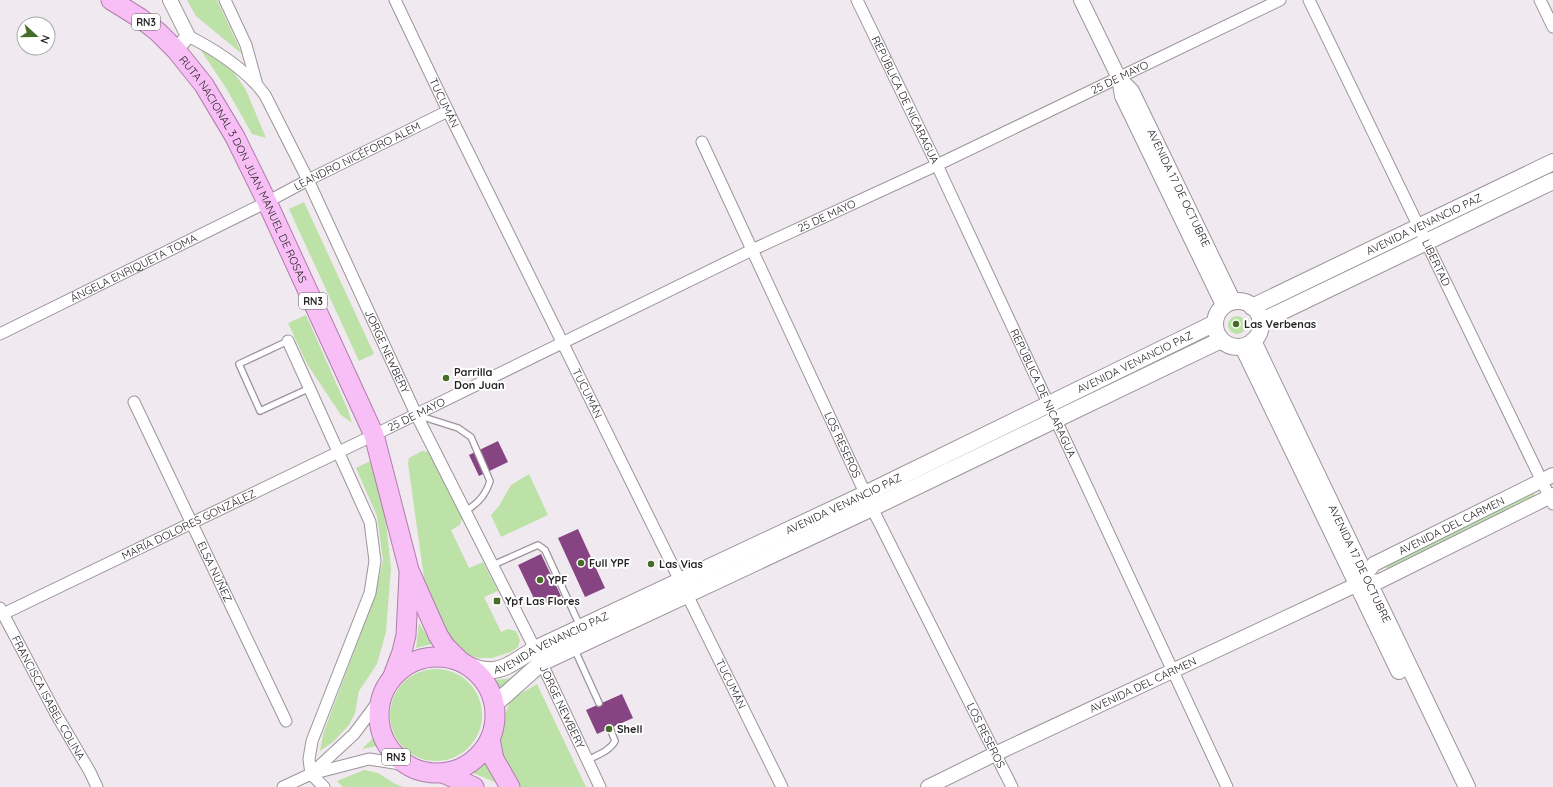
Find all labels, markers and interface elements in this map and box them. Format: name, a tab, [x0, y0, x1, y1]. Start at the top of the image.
road number: RN3	[132, 14, 160, 30]
north arrow	[16, 16, 56, 56]
text: N	[37, 33, 53, 46]
street label: REPÚBLICA DE NICARAGUA	[869, 34, 942, 166]
street label: RUTA NACIONAL 3 DON JUAN MANUEL DE ROSAS	[176, 53, 310, 285]
street label: 25 DE MAYO	[1088, 57, 1151, 97]
street label: TUCUMÁN	[426, 76, 462, 130]
street label: LEANDRO NICÉFORO ALEM	[291, 119, 423, 193]
street label: AVENIDA 17 DE OCTUBRE	[1144, 127, 1213, 249]
street label: AVENIDA VENANCIO PAZ	[1364, 190, 1484, 258]
street label: 25 DE MAYO	[795, 196, 858, 235]
street label: ÁNGELA ENRIQUETA TOMA	[68, 231, 199, 305]
street label: LIBERTAD	[1419, 237, 1454, 289]
road number: RN3	[299, 293, 327, 309]
street label: JORGE NEWBERY	[362, 307, 412, 395]
place label: Las Verbenas	[1244, 317, 1316, 331]
marker: Las Verbenas	[1231, 319, 1241, 329]
street label: REPÚBLICA DE NICARAGUA	[1007, 326, 1079, 460]
street label: AVENIDA VENANCIO PAZ	[1075, 328, 1195, 396]
place label: Parrilla Don Juan	[454, 365, 504, 392]
street label: TUCUMÁN	[569, 366, 606, 421]
marker: Parrilla Don Juan	[441, 373, 451, 383]
street label: 25 DE MAYO	[385, 394, 447, 434]
street label: LOS RESEROS	[821, 410, 864, 480]
street label: AVENIDA VENANCIO PAZ	[783, 470, 904, 537]
street label: MARÍA DOLORES GONZÁLEZ	[119, 486, 258, 563]
street label: AVENIDA DEL CARMEN	[1396, 493, 1507, 558]
street label: AVENIDA 17 DE OCTUBRE	[1326, 502, 1394, 625]
street label: ELSA NÚÑEZ	[194, 539, 235, 604]
place label: Full YPF	[589, 556, 630, 570]
place label: Las Vias	[659, 557, 703, 571]
marker: Full YPF	[576, 558, 586, 568]
marker: Las Vias	[646, 559, 656, 569]
place label: YPF	[548, 573, 567, 587]
marker: YPF	[535, 575, 545, 585]
place label: Ypf Las Flores	[505, 594, 580, 608]
marker: Ypf Las Flores	[492, 596, 502, 606]
street label: AVENIDA VENANCIO PAZ	[492, 608, 611, 677]
street label: FRANCISCA ISABEL COLINA	[9, 633, 88, 762]
street label: AVENIDA DEL CARMEN	[1087, 654, 1199, 716]
street label: TUCUMÁN	[713, 657, 749, 711]
street label: JORGE NEWBERY	[536, 663, 588, 751]
street label: LOS RESEROS	[964, 700, 1008, 770]
place label: Shell	[617, 722, 642, 736]
marker: Shell	[604, 724, 614, 734]
road number: RN3	[382, 749, 410, 765]

